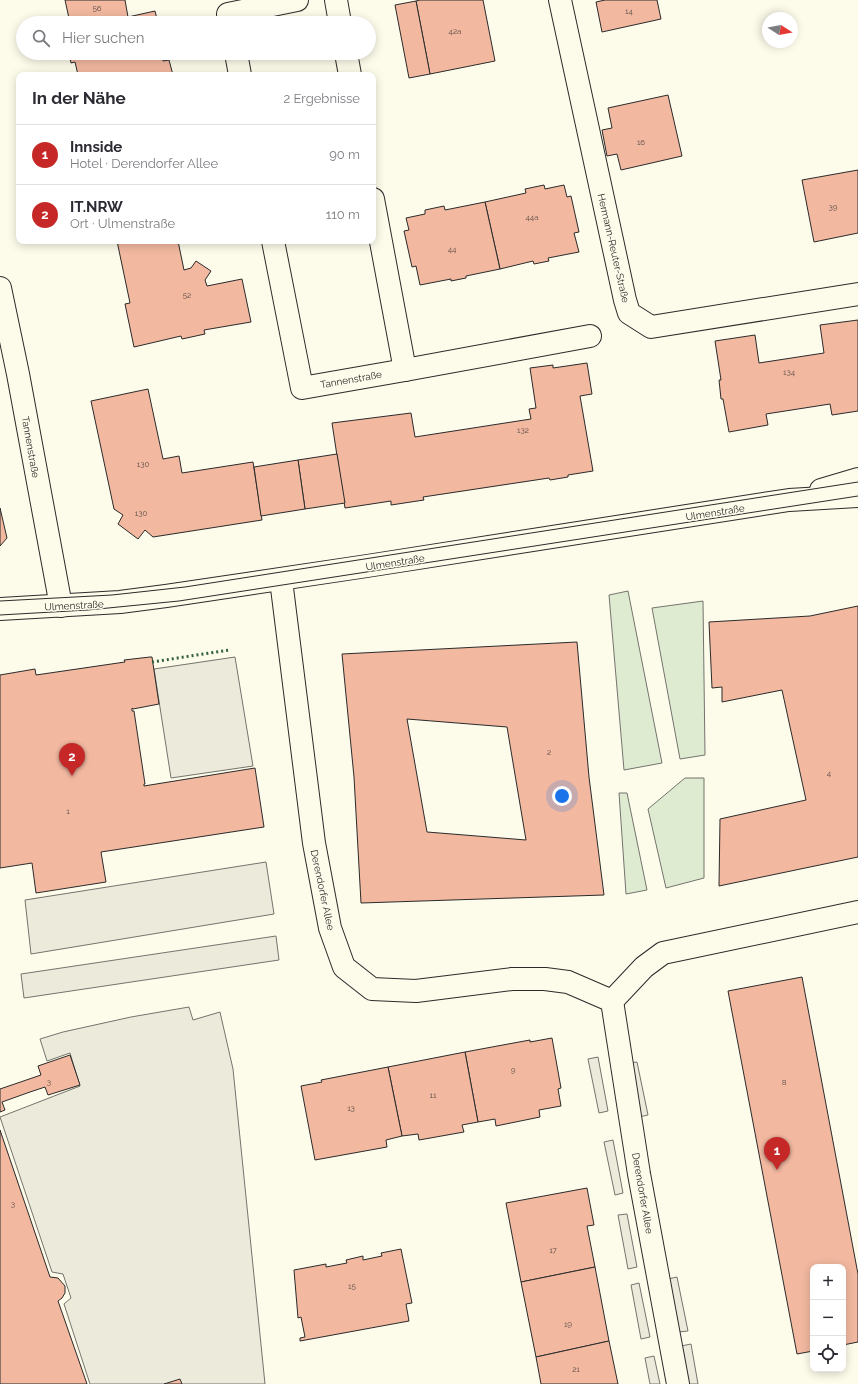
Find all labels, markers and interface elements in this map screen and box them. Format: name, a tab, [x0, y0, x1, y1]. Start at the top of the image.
house number: 56	[92, 3, 102, 13]
house number: 14	[625, 6, 634, 16]
north arrow	[762, 12, 798, 48]
search box	[16, 16, 376, 60]
house number: 42a	[449, 26, 461, 36]
icon: search	[30, 27, 52, 49]
text: Hier suchen	[62, 29, 145, 47]
text: In der Nähe	[32, 88, 126, 108]
text: 2 Ergebnisse	[283, 91, 360, 106]
house number: 16	[637, 137, 645, 147]
text: Innside	[70, 138, 122, 156]
text: 1	[42, 147, 48, 162]
text: 90 m	[329, 147, 360, 162]
text: Hotel · Derendorfer Allee	[70, 156, 218, 171]
street label: Hermann-Reuter-Straße	[596, 193, 631, 304]
text: IT.NRW	[70, 198, 123, 216]
house number: 39	[829, 202, 838, 212]
text: 2	[41, 207, 49, 222]
text: 110 m	[326, 207, 360, 222]
house number: 44a	[525, 212, 539, 222]
text: Ort · Ulmenstraße	[70, 216, 175, 231]
house number: 44	[448, 244, 457, 254]
house number: 52	[183, 290, 191, 300]
house number: 134	[783, 367, 796, 377]
street label: Tannenstraße	[319, 369, 383, 390]
street label: Tannenstraße	[20, 415, 41, 479]
house number: 132	[517, 425, 529, 435]
house number: 130	[137, 459, 149, 469]
street label: Ulmenstraße	[685, 502, 745, 523]
house number: 130	[135, 508, 147, 518]
street label: Ulmenstraße	[365, 552, 425, 573]
street label: Ulmenstraße	[44, 598, 104, 613]
pin: 2	[59, 743, 85, 776]
house number: 2	[547, 747, 551, 757]
house number: 4	[827, 768, 832, 778]
your location	[552, 786, 572, 806]
house number: 1	[66, 806, 70, 816]
street label: Derendorfer Allee	[309, 849, 336, 932]
house number: 9	[511, 1065, 516, 1075]
house number: 3	[47, 1077, 51, 1087]
house number: 8	[782, 1077, 787, 1087]
house number: 11	[430, 1090, 437, 1100]
house number: 13	[347, 1103, 355, 1113]
pin: 1	[764, 1137, 790, 1170]
street label: Derendorfer Allee	[630, 1152, 655, 1235]
house number: 3	[11, 1199, 15, 1209]
house number: 17	[549, 1245, 558, 1255]
map controls	[810, 1264, 846, 1372]
button: +	[810, 1264, 846, 1300]
house number: 15	[348, 1281, 357, 1291]
button: −	[810, 1300, 846, 1336]
house number: 19	[564, 1319, 572, 1329]
button: locate	[810, 1336, 846, 1372]
house number: 21	[572, 1364, 580, 1374]

